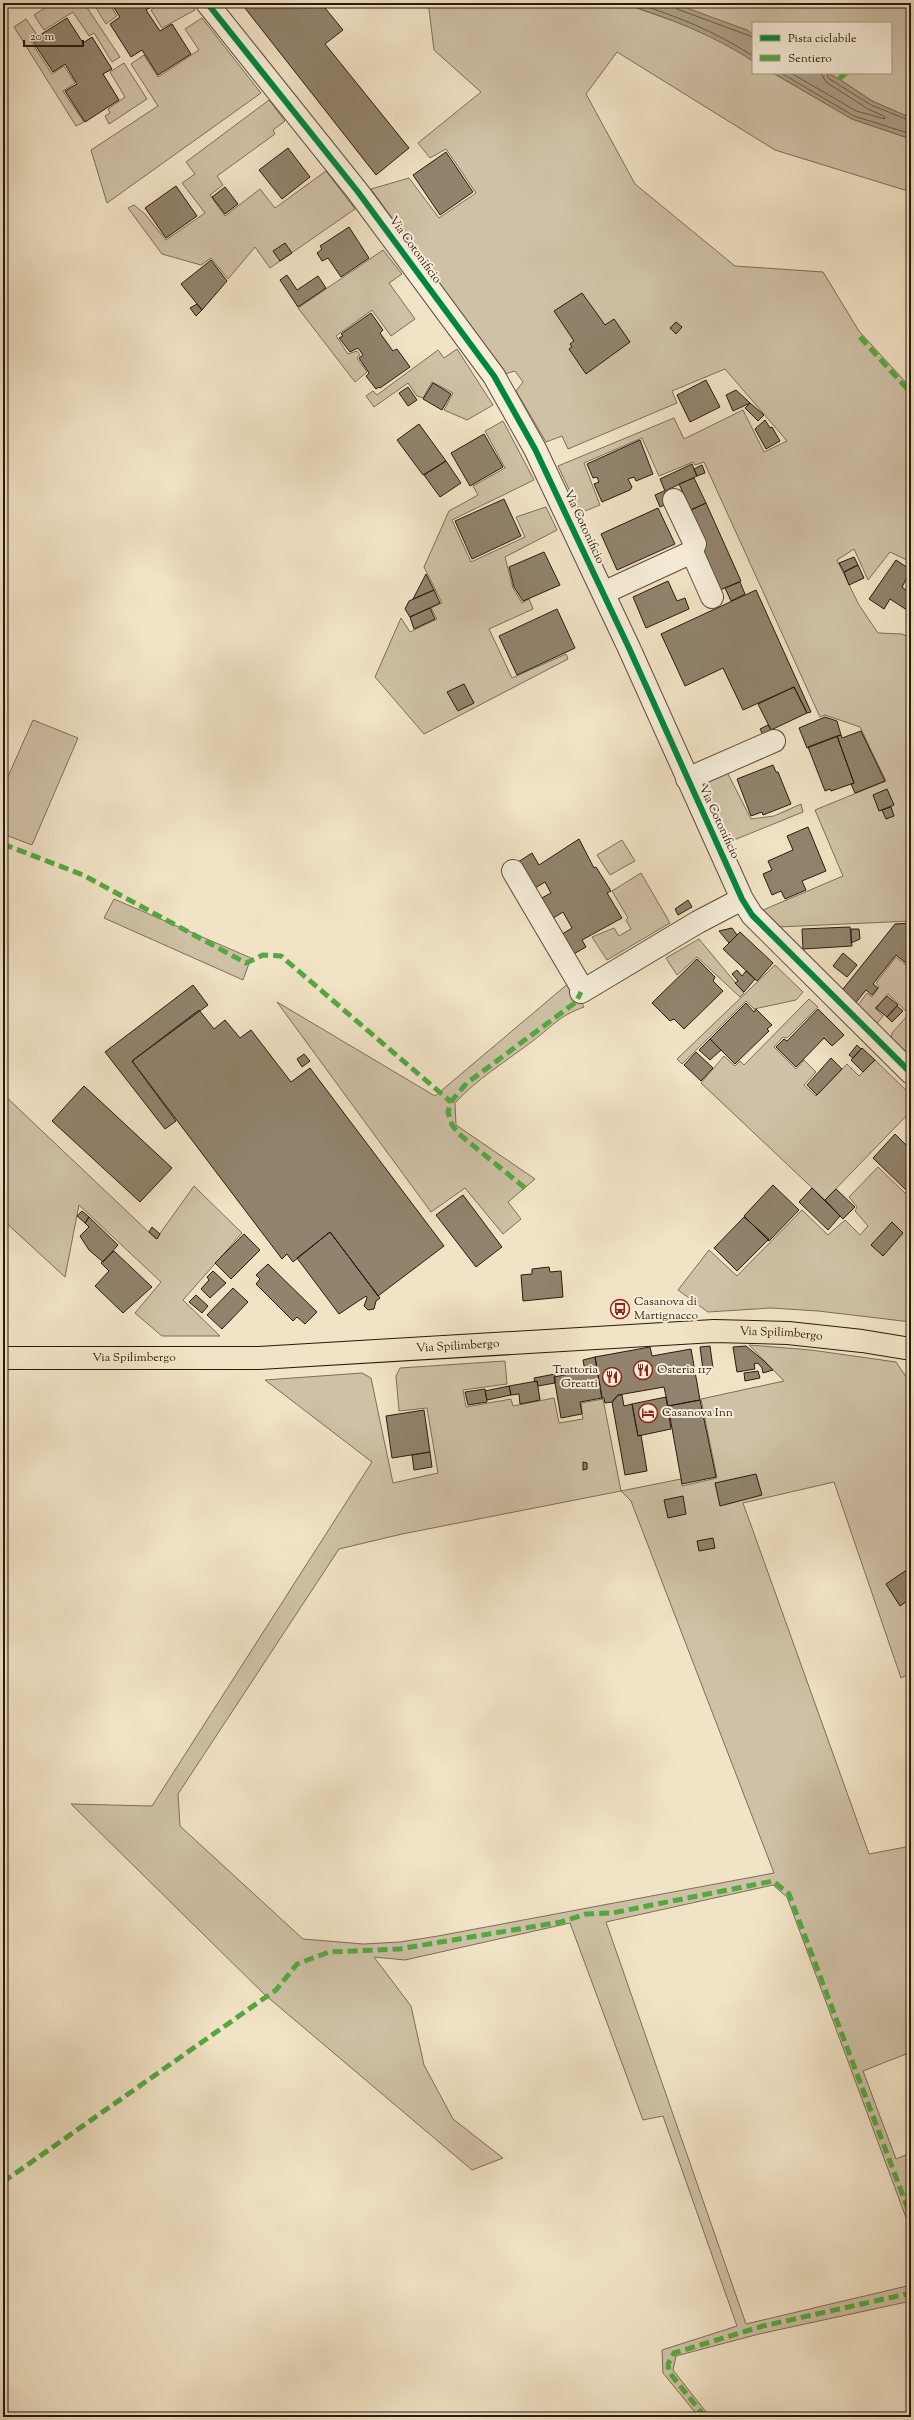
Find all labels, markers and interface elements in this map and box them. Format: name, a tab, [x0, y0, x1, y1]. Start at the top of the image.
scale bar	[24, 22, 83, 48]
legend	[752, 22, 892, 74]
text: 20 m	[30, 28, 55, 46]
text: Pista ciclabile	[788, 30, 857, 48]
text: Sentiero	[788, 50, 832, 68]
street label: Via Cotonificio	[384, 213, 446, 288]
street label: Via Cotonificio	[559, 487, 609, 567]
street label: Via Cotonificio	[694, 782, 744, 862]
place label: Casanova di Martignacco	[634, 1293, 699, 1325]
bus stop icon: Casanova di Martignacco	[609, 1298, 631, 1320]
street label: Via Spilimbergo	[739, 1323, 824, 1346]
street label: Via Spilimbergo	[415, 1335, 500, 1358]
street label: Via Spilimbergo	[92, 1349, 176, 1367]
restaurant icon: Osteria 117	[632, 1359, 654, 1381]
place label: Trattoria Greatti	[552, 1361, 599, 1393]
place label: Osteria 117	[657, 1361, 712, 1379]
restaurant icon: Trattoria Greatti	[601, 1366, 623, 1388]
hotel icon: Casanova Inn	[637, 1402, 659, 1424]
place label: Casanova Inn	[662, 1404, 733, 1422]

